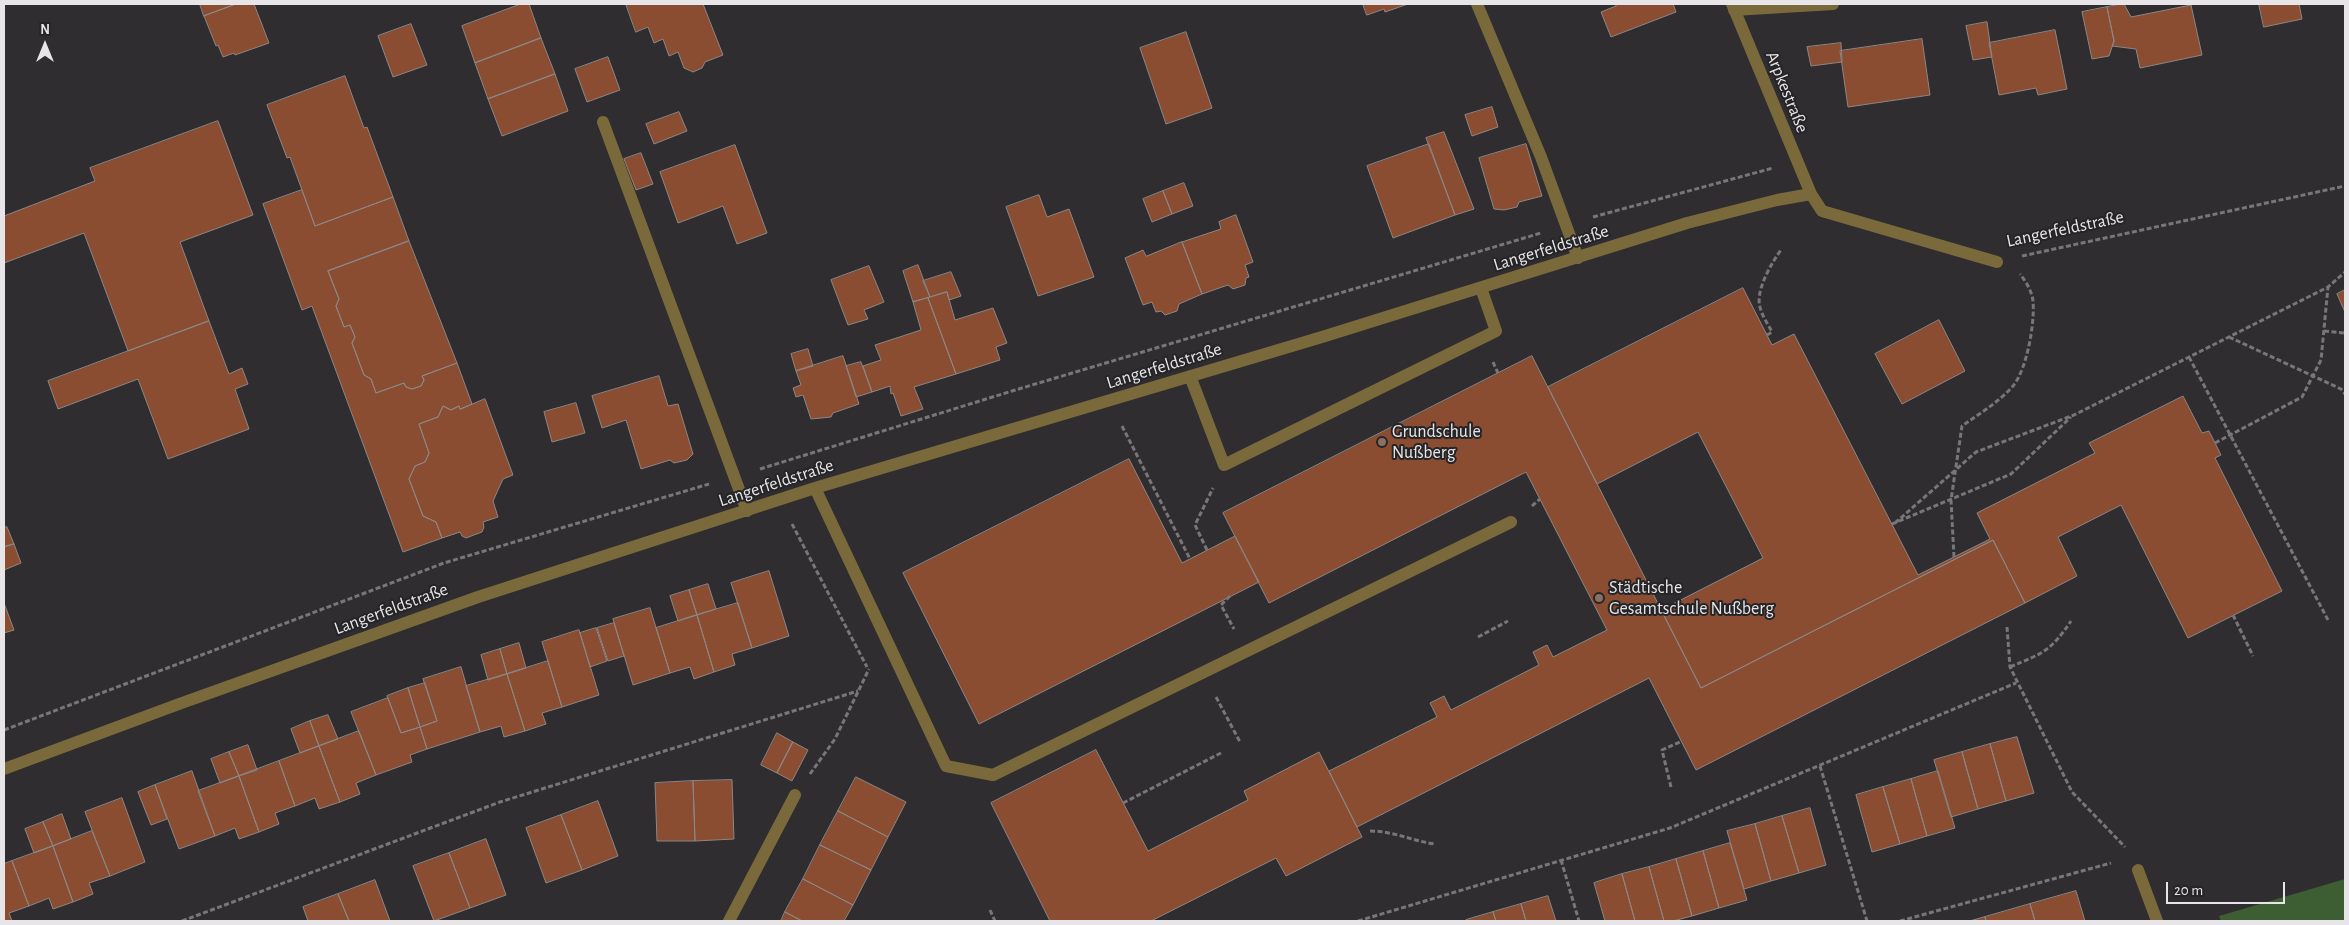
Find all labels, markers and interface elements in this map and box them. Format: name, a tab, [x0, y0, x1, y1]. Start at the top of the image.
north arrow	[20, 20, 70, 70]
text: N	[40, 23, 50, 37]
street label: Arpkestraße	[1761, 48, 1813, 136]
street label: Langerfeldstraße	[2004, 206, 2126, 252]
street label: Langerfeldstraße	[1491, 220, 1611, 276]
street label: Langerfeldstraße	[1104, 338, 1224, 394]
place label: Grundschule Nußberg	[1392, 421, 1481, 464]
marker: Grundschule Nußberg	[1376, 436, 1388, 448]
street label: Langerfeldstraße	[716, 454, 836, 512]
place label: Städtische Gesamtschule Nußberg	[1609, 577, 1774, 620]
street label: Langerfeldstraße	[331, 578, 451, 640]
marker: Städtische Gesamtschule Nußberg	[1593, 592, 1605, 604]
scale bar	[2169, 872, 2288, 904]
text: 20 m	[2174, 883, 2203, 898]

